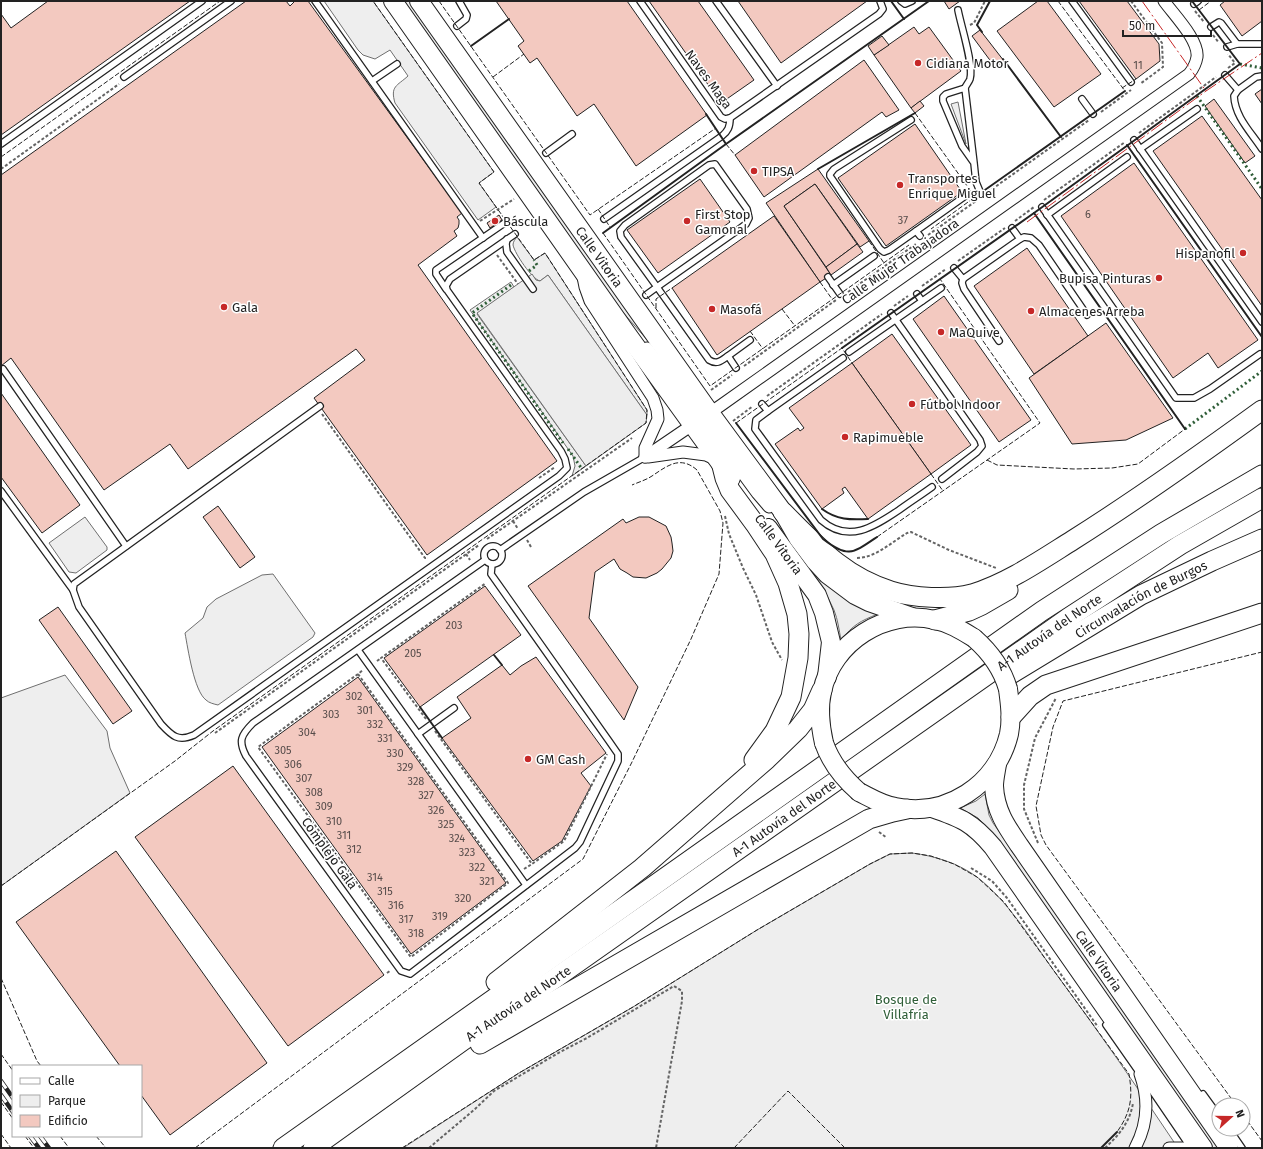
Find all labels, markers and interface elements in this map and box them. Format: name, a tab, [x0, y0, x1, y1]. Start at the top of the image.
scale bar	[1123, 12, 1211, 38]
text: 50 m	[1129, 19, 1155, 33]
street label: Naves Maga	[682, 47, 735, 112]
place label: Cidiana Motor	[926, 56, 1008, 71]
marker: Cidiana Motor	[913, 58, 923, 68]
house number: 11	[1133, 59, 1143, 72]
place label: TIPSA	[762, 164, 795, 179]
marker: TIPSA	[749, 166, 759, 176]
place label: Transportes Enrique Miguel	[908, 171, 996, 201]
marker: Transportes Enrique Miguel	[895, 180, 905, 190]
place label: First Stop Gamonal	[695, 207, 751, 237]
house number: 6	[1085, 208, 1091, 221]
place label: Báscula	[503, 214, 548, 229]
house number: 37	[898, 214, 908, 227]
street label: Calle Mujer Trabajadora	[839, 215, 962, 307]
marker: Báscula	[490, 216, 500, 226]
marker: First Stop Gamonal	[682, 216, 692, 226]
street label: Calle Vitoria	[573, 224, 626, 290]
place label: Hispanofil	[1175, 246, 1235, 261]
marker: Hispanofil	[1238, 248, 1248, 258]
place label: Bupisa Pinturas	[1059, 271, 1151, 286]
marker: Bupisa Pinturas	[1154, 273, 1164, 283]
place label: Gala	[232, 300, 258, 315]
marker: Gala	[219, 302, 229, 312]
place label: Masofá	[720, 302, 762, 317]
marker: Masofá	[707, 304, 717, 314]
place label: Almacenes Arreba	[1039, 304, 1145, 319]
marker: Almacenes Arreba	[1026, 306, 1036, 316]
place label: MaQuive	[949, 325, 1000, 340]
marker: MaQuive	[936, 327, 946, 337]
place label: Fútbol Indoor	[920, 397, 1000, 412]
marker: Fútbol Indoor	[907, 399, 917, 409]
place label: Rapimueble	[853, 430, 924, 445]
marker: Rapimueble	[840, 432, 850, 442]
street label: Calle Vitoria	[752, 511, 806, 577]
street label: Circunvalación de Burgos	[1072, 558, 1210, 641]
street label: A-1 Autovía del Norte	[994, 591, 1105, 674]
house number: 203	[446, 619, 462, 632]
house number: 205	[404, 647, 422, 660]
house number: 302	[346, 690, 362, 703]
house number: 301	[357, 704, 373, 717]
house number: 303	[322, 708, 340, 721]
house number: 332	[367, 718, 383, 731]
house number: 304	[298, 726, 316, 739]
house number: 331	[377, 732, 393, 745]
house number: 305	[274, 744, 292, 757]
house number: 330	[386, 747, 404, 760]
place label: GM Cash	[536, 752, 586, 767]
marker: GM Cash	[523, 754, 533, 764]
house number: 306	[284, 758, 302, 771]
house number: 329	[397, 761, 413, 774]
house number: 307	[296, 772, 312, 785]
house number: 328	[408, 775, 424, 788]
street label: A-1 Autovía del Norte	[729, 776, 839, 860]
house number: 308	[305, 786, 323, 799]
house number: 327	[418, 789, 434, 802]
house number: 309	[315, 800, 333, 813]
house number: 326	[428, 804, 444, 817]
street label: Complejo Gala	[299, 815, 361, 892]
house number: 310	[326, 815, 342, 828]
house number: 325	[438, 818, 455, 831]
house number: 311	[337, 829, 351, 842]
house number: 324	[449, 832, 465, 845]
house number: 312	[346, 843, 362, 856]
house number: 323	[459, 846, 475, 859]
house number: 322	[469, 861, 485, 874]
house number: 314	[367, 871, 383, 884]
house number: 321	[479, 875, 495, 888]
house number: 315	[377, 885, 393, 898]
house number: 320	[455, 892, 471, 905]
house number: 316	[388, 899, 404, 912]
house number: 319	[432, 910, 448, 923]
house number: 317	[399, 913, 414, 926]
house number: 318	[408, 927, 424, 940]
street label: Calle Vitoria	[1072, 928, 1125, 994]
street label: A-1 Autovía del Norte	[463, 963, 574, 1044]
park label: Bosque de Villafría	[875, 992, 937, 1022]
legend	[12, 1065, 142, 1137]
text: Calle	[48, 1074, 75, 1088]
text: Parque	[48, 1094, 86, 1108]
north arrow	[1211, 1097, 1251, 1137]
text: N	[1232, 1108, 1247, 1119]
text: Edificio	[48, 1114, 88, 1128]

